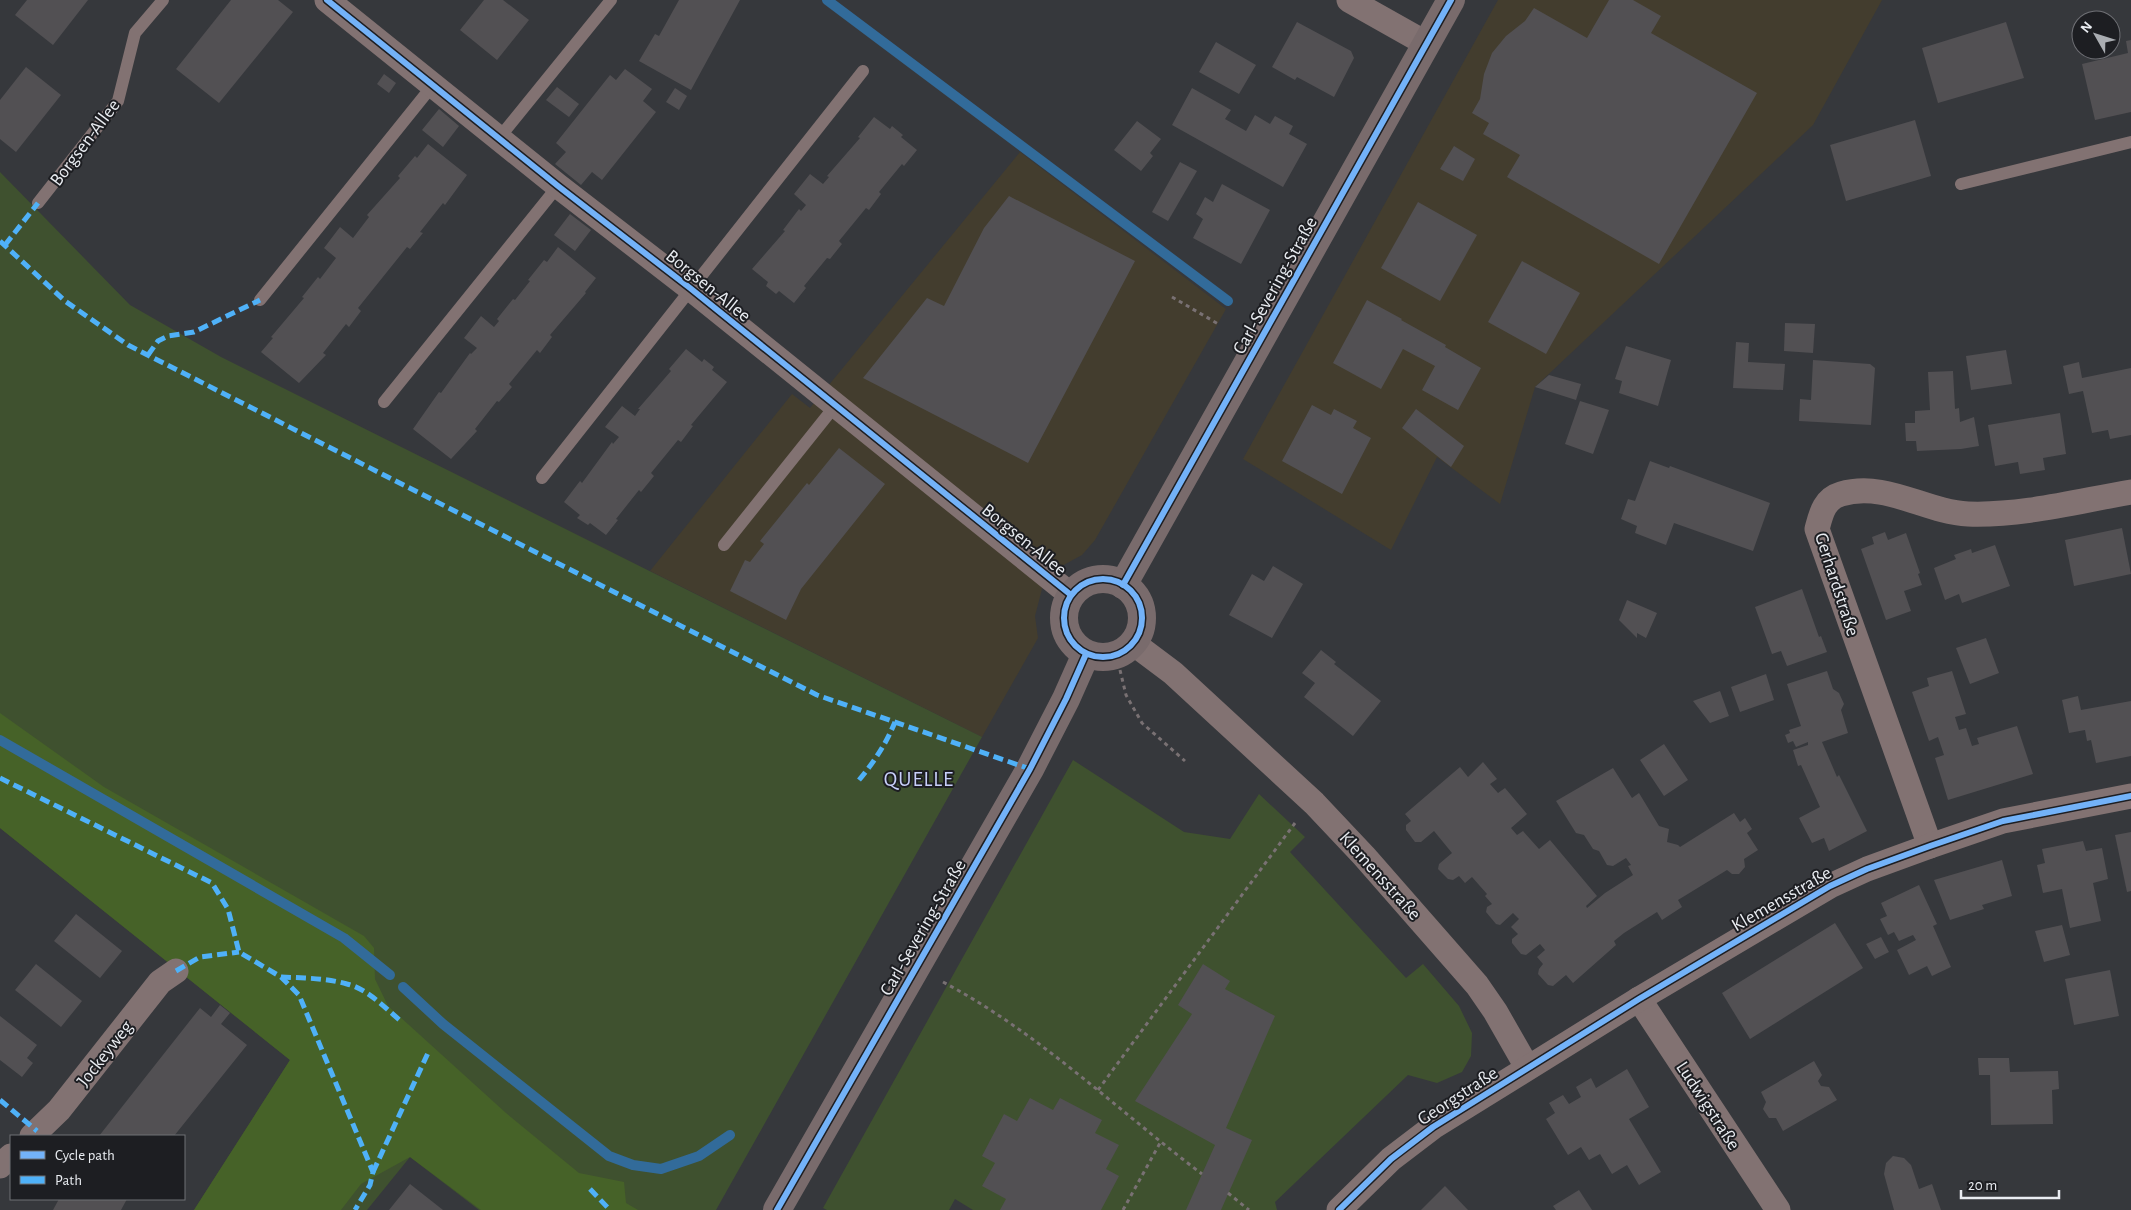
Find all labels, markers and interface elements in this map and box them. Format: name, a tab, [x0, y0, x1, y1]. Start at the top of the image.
north arrow	[2071, 10, 2121, 60]
text: N	[2078, 19, 2095, 36]
street label: Borgsen-Allee	[47, 96, 124, 190]
street label: Carl-Severing-Straße	[1230, 214, 1321, 358]
street label: Borgsen-Allee	[662, 246, 754, 326]
street label: Borgsen-Allee	[978, 500, 1070, 580]
street label: Gerhardstraße	[1811, 530, 1862, 639]
district label: QUELLE	[884, 769, 954, 790]
street label: Klemensstraße	[1335, 828, 1424, 924]
street label: Carl-Severing-Straße	[877, 856, 970, 999]
street label: Klemensstraße	[1729, 863, 1835, 935]
street label: Jockeyweg	[74, 1017, 137, 1090]
street label: Ludwigstraße	[1672, 1058, 1743, 1153]
street label: Georgstraße	[1414, 1063, 1501, 1129]
legend	[10, 1135, 185, 1200]
text: Cycle path	[55, 1148, 115, 1163]
scale bar	[1961, 1168, 2058, 1200]
text: Path	[55, 1173, 82, 1188]
text: 20 m	[1968, 1178, 1997, 1193]

